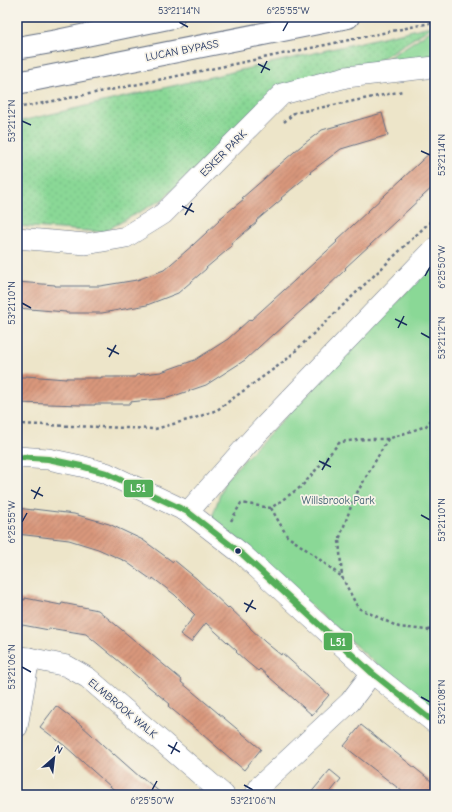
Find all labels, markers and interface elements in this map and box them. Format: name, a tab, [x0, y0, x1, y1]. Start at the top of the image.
text: 53°21'14"N	[158, 5, 200, 17]
text: 6°25'55"W	[267, 5, 310, 17]
street label: LUCAN BYPASS	[144, 37, 220, 64]
text: 53°21'12"N	[6, 100, 18, 142]
street label: ESKER PARK	[197, 127, 249, 179]
text: 53°21'14"N	[436, 134, 448, 176]
text: 6°25'50"W	[436, 245, 448, 289]
text: 53°21'10"N	[6, 281, 18, 325]
text: 53°21'12"N	[436, 317, 448, 359]
line badge: L51	[123, 479, 154, 498]
text: L51	[130, 482, 146, 495]
park label: Willsbrook Park	[301, 494, 375, 507]
text: 53°21'10"N	[436, 498, 448, 542]
text: 6°25'55"W	[6, 500, 18, 543]
unlabelled marker	[233, 546, 243, 556]
line badge: L51	[323, 632, 353, 651]
text: L51	[330, 636, 346, 649]
text: 53°21'06"N	[6, 645, 18, 689]
street label: ELMBROOK WALK	[86, 676, 160, 741]
text: 53°21'08"N	[436, 680, 448, 724]
north arrow	[34, 738, 74, 778]
text: N	[52, 742, 65, 757]
text: 6°25'50"W	[130, 795, 174, 807]
text: 53°21'06"N	[231, 795, 275, 807]

